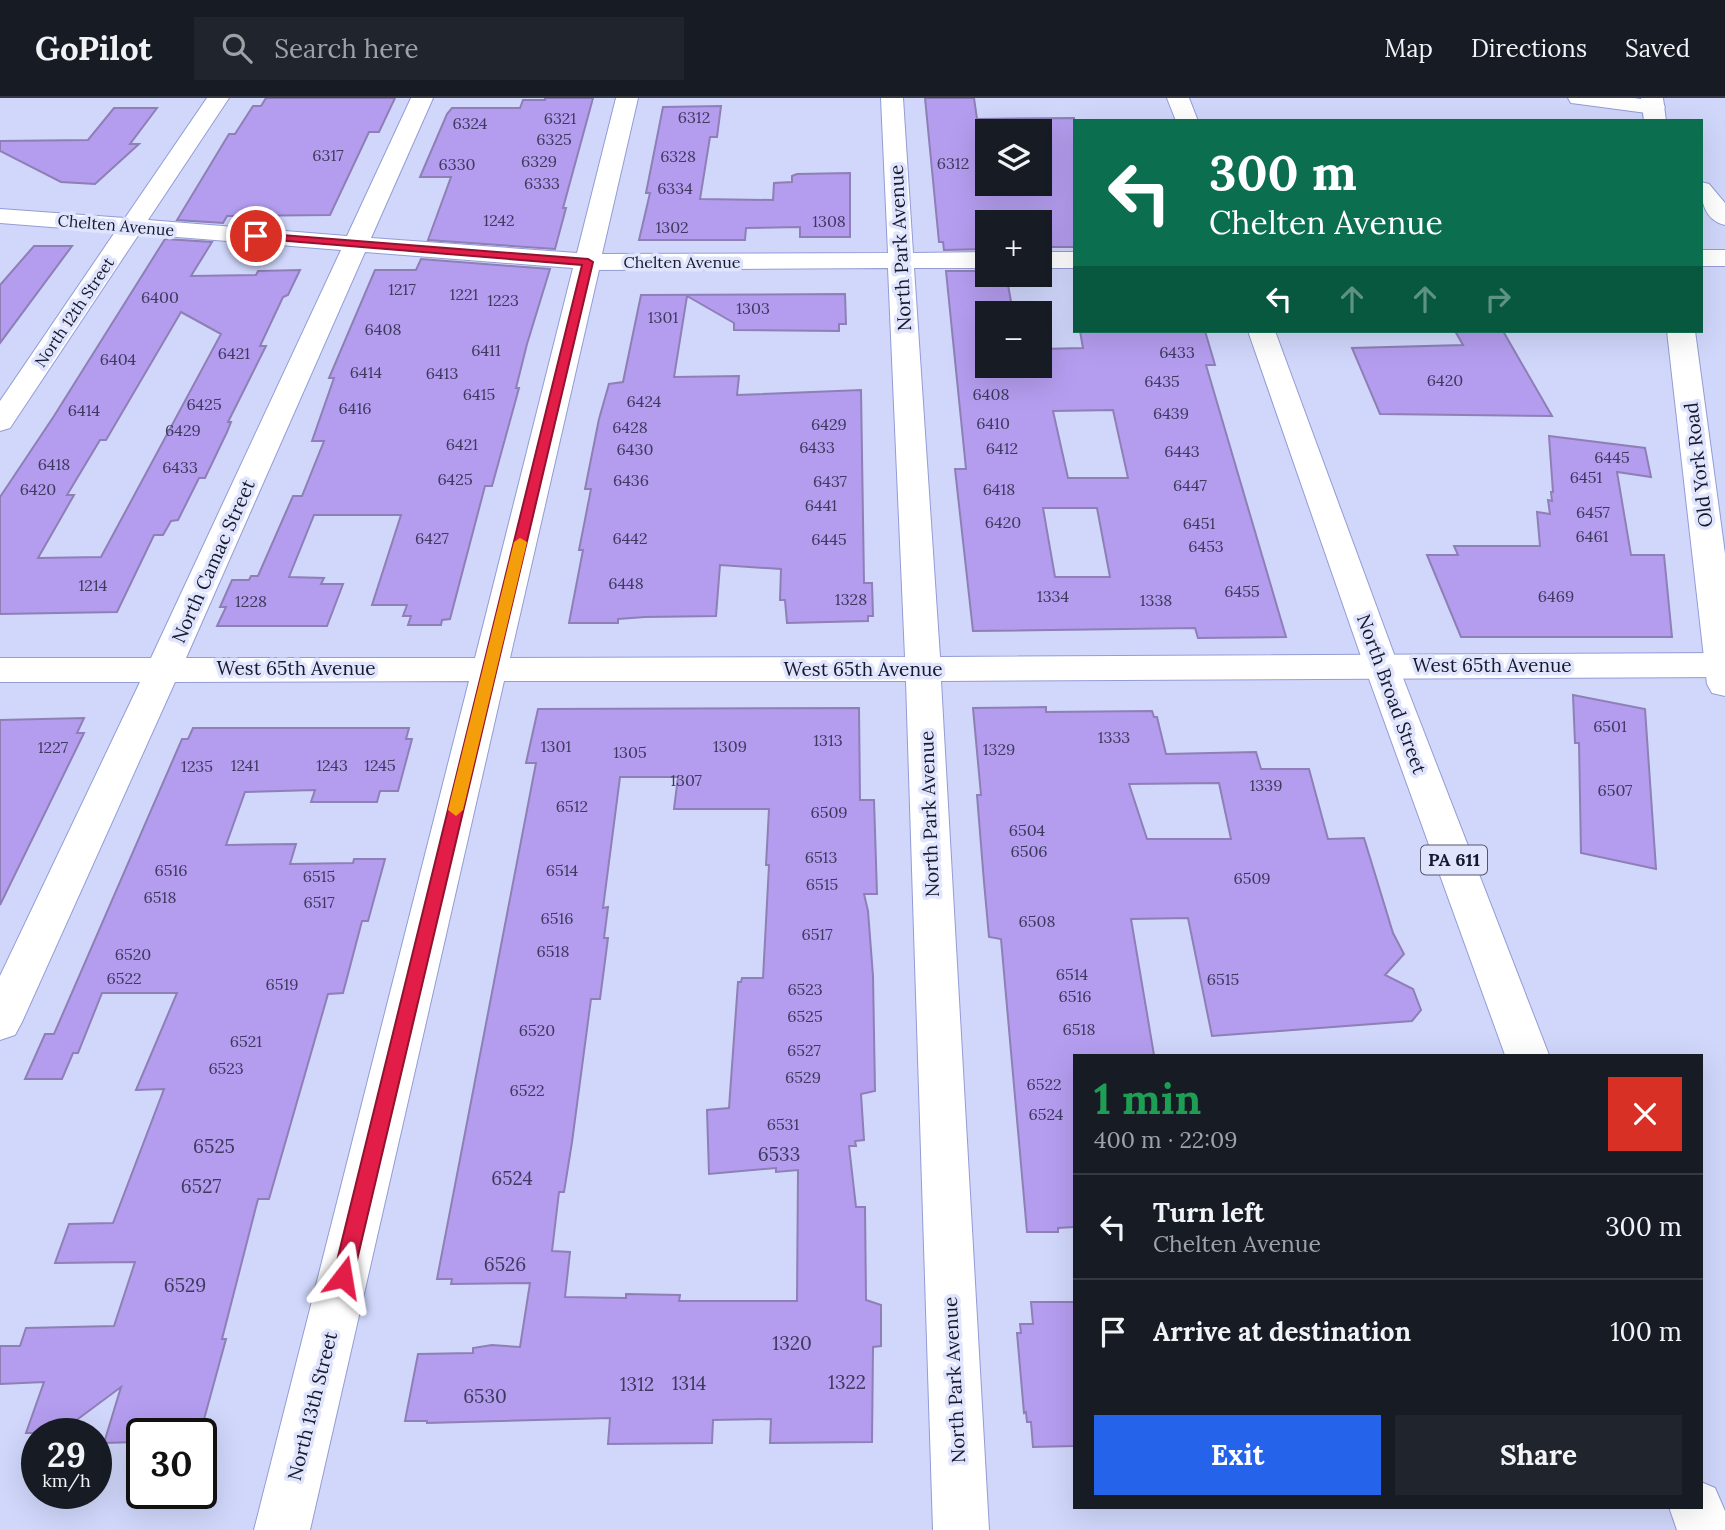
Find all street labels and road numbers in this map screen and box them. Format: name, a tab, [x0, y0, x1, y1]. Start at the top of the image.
street label: North Park Avenue	[884, 164, 916, 332]
street label: Chelten Avenue	[57, 210, 175, 240]
street label: Chelten Avenue	[624, 252, 741, 272]
street label: North 12th Street	[30, 253, 119, 371]
street label: Old York Road	[1678, 401, 1718, 529]
street label: North Camac Street	[166, 475, 260, 646]
street label: North Broad Street	[1352, 611, 1432, 778]
street label: West 65th Avenue	[1412, 653, 1572, 677]
street label: West 65th Avenue	[216, 656, 376, 680]
street label: West 65th Avenue	[783, 657, 943, 681]
street label: North Park Avenue	[914, 730, 944, 898]
road number: PA 611	[1421, 846, 1487, 874]
street label: North Park Avenue	[938, 1296, 970, 1464]
street label: North 13th Street	[282, 1328, 342, 1483]

